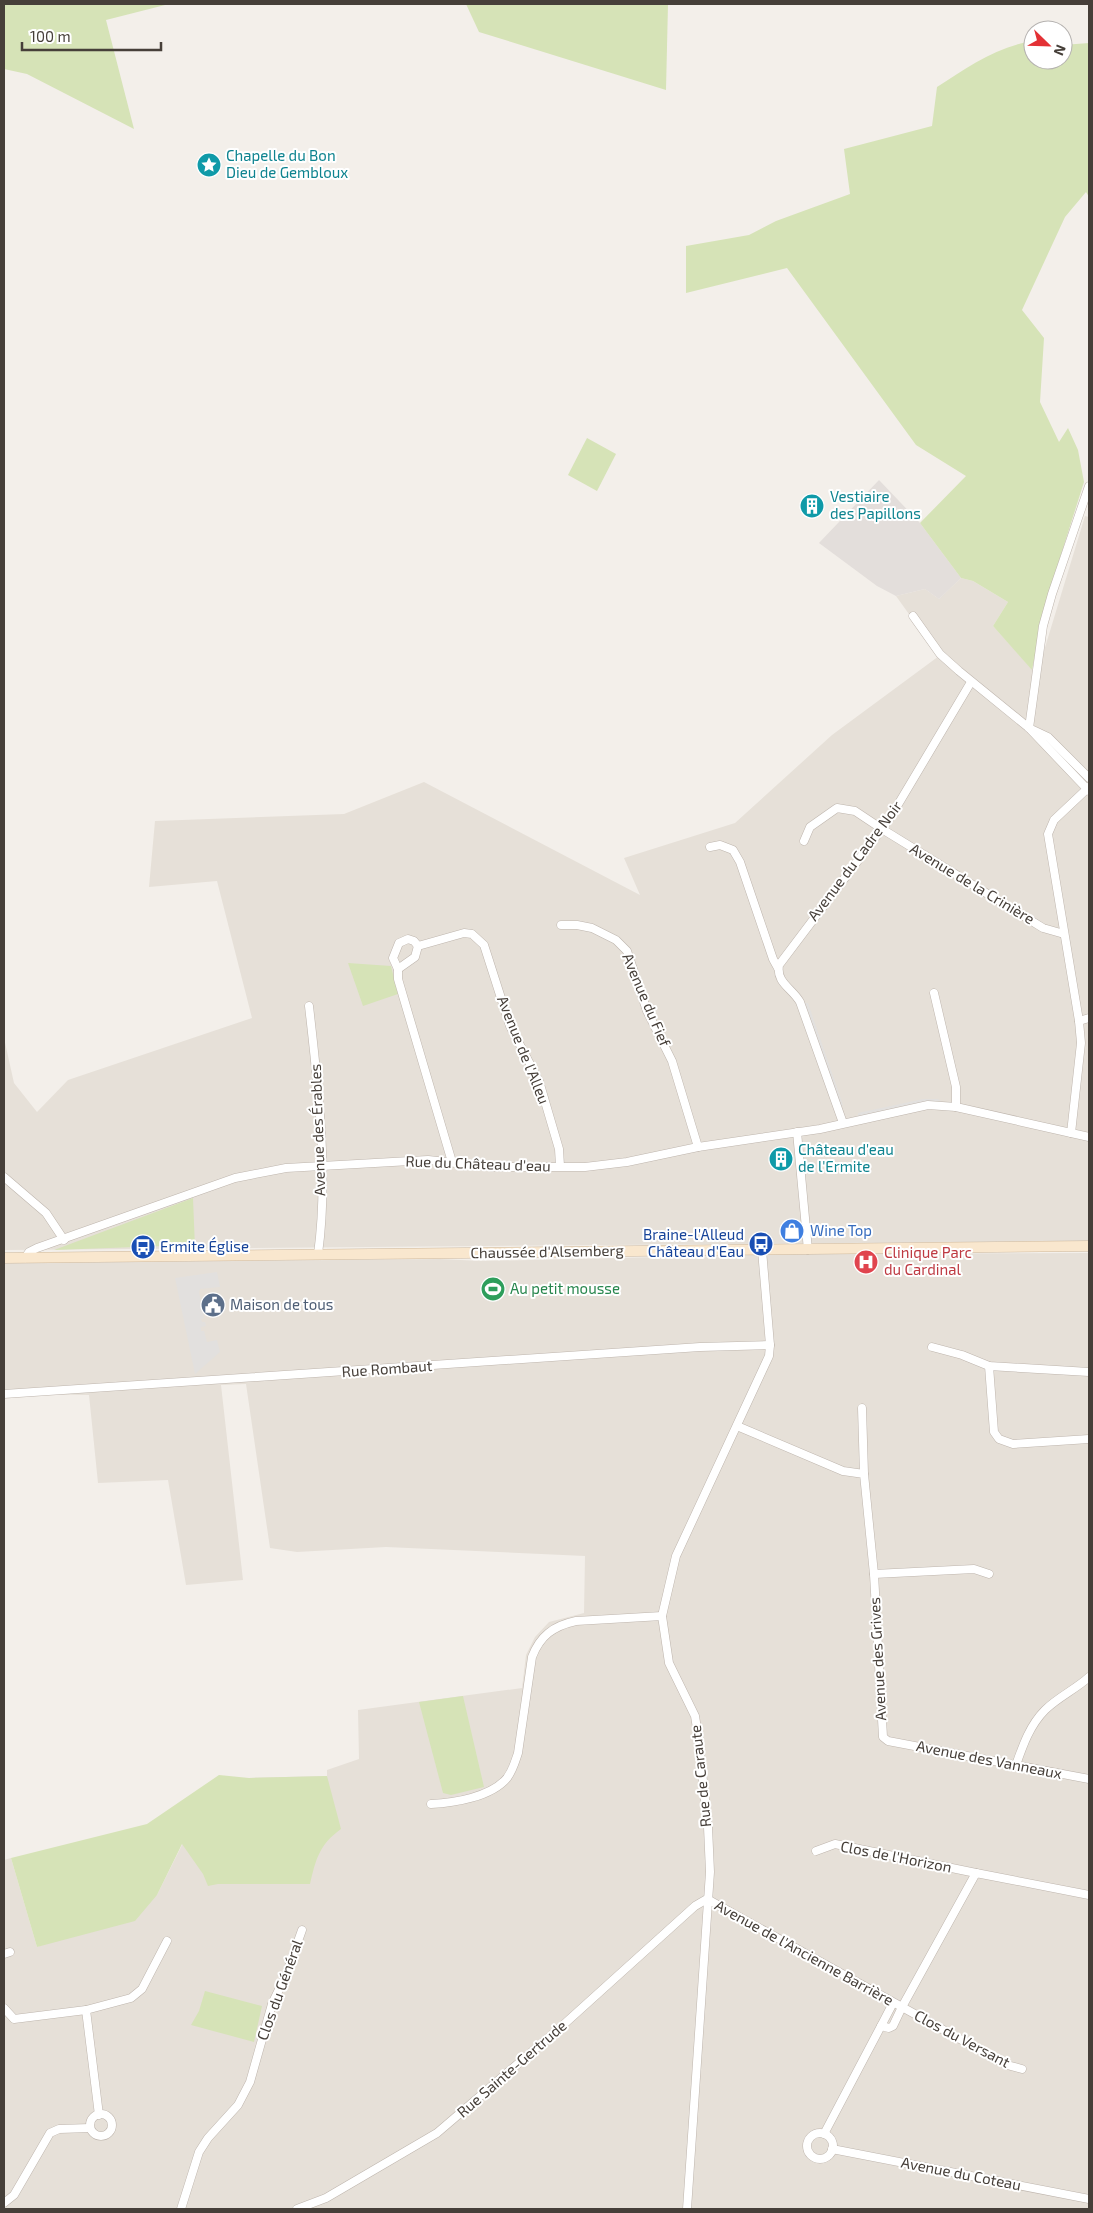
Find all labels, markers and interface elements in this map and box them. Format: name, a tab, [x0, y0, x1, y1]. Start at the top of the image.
scale bar	[22, 20, 161, 52]
north arrow	[1023, 20, 1073, 70]
text: 100 m	[30, 27, 71, 45]
text: N	[1051, 42, 1070, 58]
place label: Chapelle du Bon Dieu de Gembloux	[226, 146, 348, 181]
place icon: Chapelle du Bon Dieu de Gembloux	[196, 152, 222, 178]
place label: Vestiaire des Papillons	[830, 487, 921, 522]
building icon: Vestiaire des Papillons	[799, 493, 825, 519]
street label: Avenue du Cadre Noir	[803, 797, 905, 924]
street label: Avenue de la Crinière	[907, 839, 1038, 928]
street label: Avenue du Fief	[619, 950, 675, 1049]
street label: Avenue de l'Alleu	[494, 993, 554, 1106]
street label: Avenue des Érables	[306, 1063, 328, 1197]
place label: Château d'eau de l'Ermite	[798, 1140, 894, 1175]
building icon: Château d'eau de l'Ermite	[768, 1146, 794, 1172]
street label: Rue du Château d'eau	[405, 1151, 551, 1175]
shop icon: Wine Top	[779, 1218, 805, 1244]
place label: Wine Top	[810, 1221, 872, 1239]
place label: Braine-l'Alleud Château d'Eau	[643, 1225, 744, 1260]
bus stop icon: Braine-l'Alleud Château d'Eau	[748, 1231, 774, 1257]
bus stop icon: Ermite Église	[130, 1234, 156, 1260]
place label: Ermite Église	[160, 1237, 249, 1255]
street label: Chaussée d'Alsemberg	[470, 1241, 624, 1261]
place label: Clinique Parc du Cardinal	[884, 1243, 972, 1278]
hospital icon: Clinique Parc du Cardinal	[853, 1249, 879, 1275]
sports icon: Au petit mousse	[480, 1276, 506, 1302]
place label: Au petit mousse	[510, 1279, 620, 1297]
public building icon: Maison de tous	[200, 1292, 226, 1318]
place label: Maison de tous	[230, 1295, 333, 1313]
street label: Rue Rombaut	[341, 1356, 433, 1380]
street label: Avenue des Grives	[865, 1597, 889, 1721]
street label: Rue de Caraute	[686, 1724, 714, 1828]
street label: Avenue des Vanneaux	[915, 1736, 1064, 1782]
street label: Clos de l'Horizon	[839, 1836, 953, 1876]
street label: Avenue de l'Ancienne Barrière	[712, 1895, 897, 2009]
street label: Clos du Général	[252, 1936, 306, 2043]
street label: Clos du Versant	[912, 2005, 1014, 2071]
street label: Rue Sainte-Gertrude	[453, 2016, 570, 2121]
street label: Avenue du Coteau	[900, 2153, 1023, 2193]

